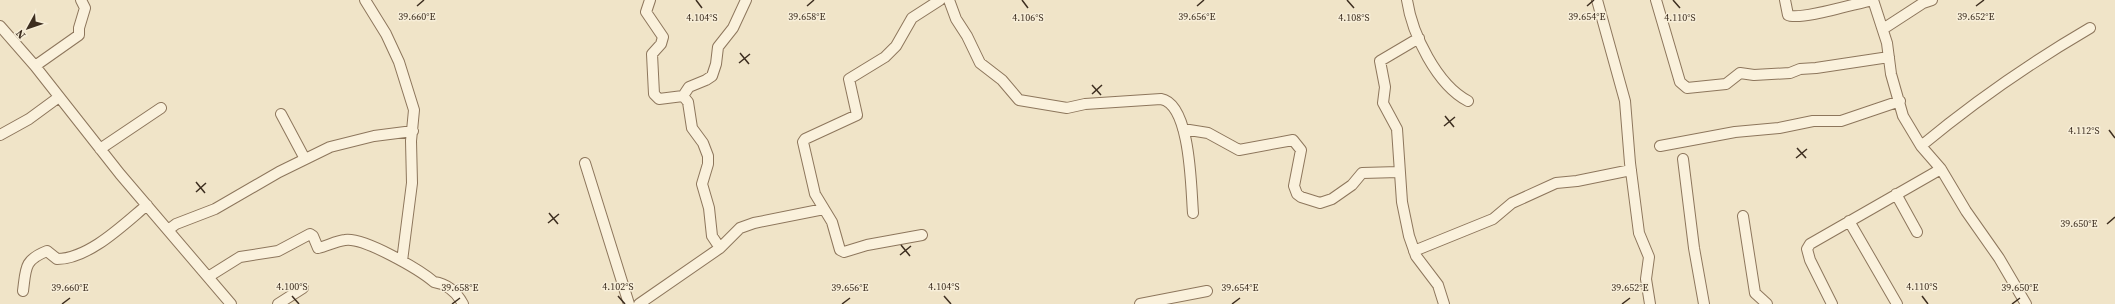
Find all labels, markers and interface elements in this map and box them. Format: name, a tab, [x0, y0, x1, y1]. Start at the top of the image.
north arrow	[8, 8, 48, 48]
text: 39.660°E	[398, 10, 436, 23]
text: 39.658°E	[788, 10, 826, 23]
text: 39.656°E	[1178, 10, 1216, 23]
text: 39.654°E	[1568, 10, 1606, 23]
text: 39.652°E	[1957, 10, 1995, 23]
text: 4.104°S	[686, 11, 718, 24]
text: 4.106°S	[1012, 11, 1044, 24]
text: 4.108°S	[1338, 11, 1370, 24]
text: 4.110°S	[1664, 11, 1696, 24]
text: N	[12, 26, 29, 42]
text: 4.112°S	[2068, 124, 2100, 137]
text: 39.650°E	[2060, 217, 2098, 230]
text: 4.100°S	[276, 280, 308, 293]
text: 4.102°S	[602, 280, 634, 293]
text: 4.104°S	[928, 280, 960, 293]
text: 4.110°S	[1906, 280, 1938, 293]
text: 39.660°E	[51, 281, 89, 294]
text: 39.658°E	[441, 281, 479, 294]
text: 39.656°E	[831, 281, 869, 294]
text: 39.654°E	[1221, 281, 1259, 294]
text: 39.652°E	[1611, 281, 1649, 294]
text: 39.650°E	[2001, 281, 2039, 294]

